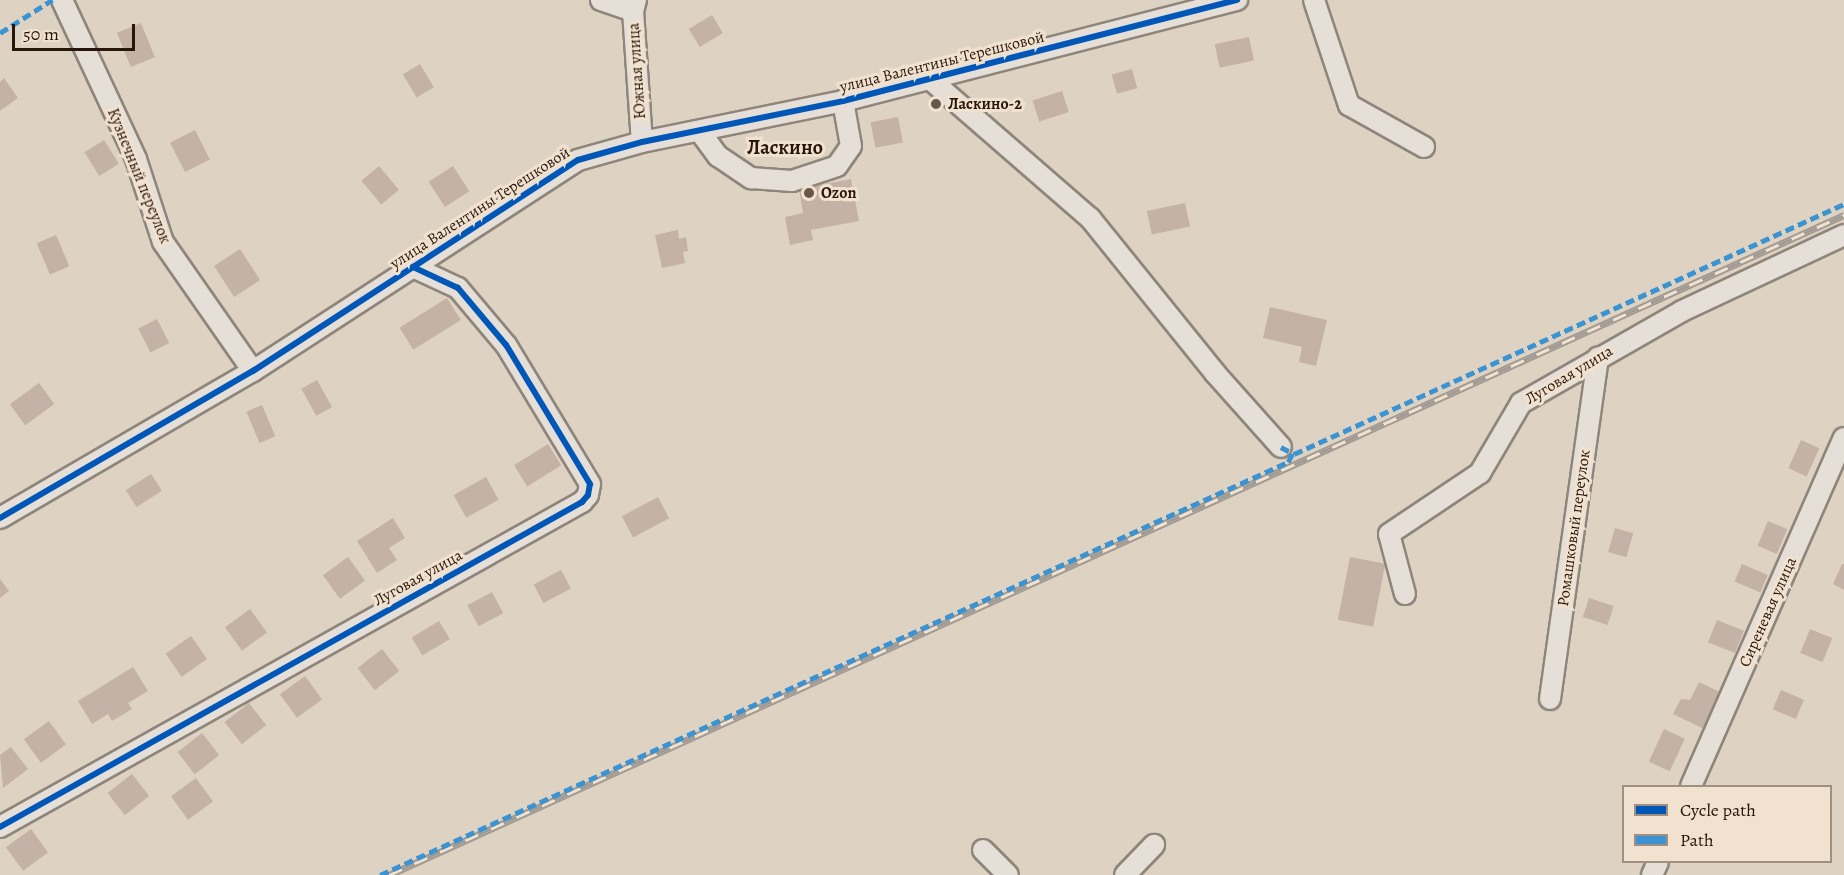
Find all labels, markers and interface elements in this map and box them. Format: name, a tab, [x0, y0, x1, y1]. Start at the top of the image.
scale bar	[15, 12, 138, 50]
text: 50 m	[23, 22, 59, 46]
street label: Южная улица	[624, 22, 650, 120]
street label: улица Валентины Терешковой	[838, 27, 1046, 97]
place label: Ласкино-2	[948, 94, 1022, 114]
marker: Ласкино-2	[929, 97, 943, 111]
street label: Кузнечный переулок	[103, 105, 175, 247]
district label: Ласкино	[747, 135, 823, 159]
street label: улица Валентины Терешковой	[387, 143, 573, 273]
place label: Ozon	[821, 183, 856, 203]
marker: Ozon	[802, 186, 816, 200]
street label: Луговая улица	[1522, 341, 1616, 409]
street label: Ромашковый переулок	[1554, 448, 1594, 608]
street label: Луговая улица	[370, 546, 466, 610]
street label: Сиреневая улица	[1735, 554, 1801, 670]
legend	[1622, 785, 1832, 863]
text: Cycle path	[1680, 798, 1756, 822]
text: Path	[1680, 828, 1714, 852]

